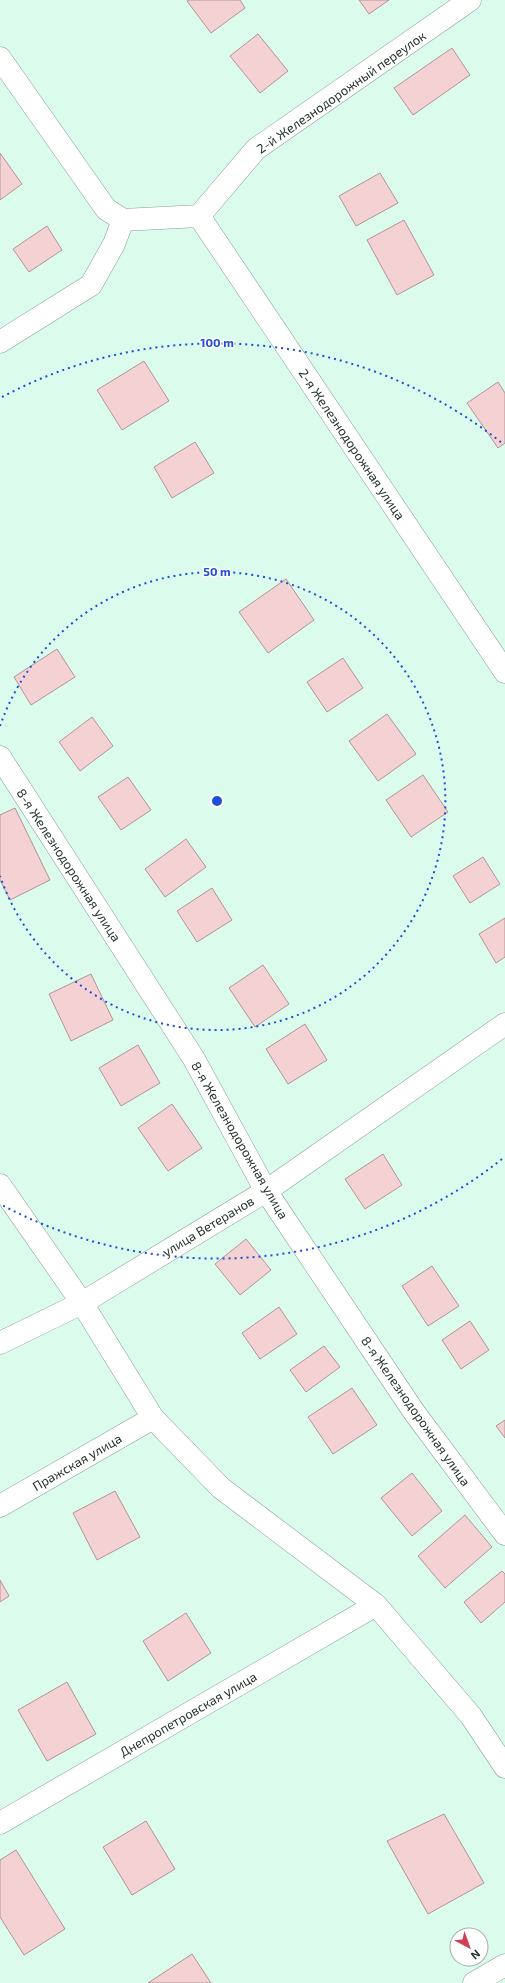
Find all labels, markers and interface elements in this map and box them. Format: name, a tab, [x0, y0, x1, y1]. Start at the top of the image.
street label: 2-й Железнодорожный переулок	[253, 27, 429, 157]
text: 100 m	[200, 335, 234, 349]
street label: 2-я Железнодорожная улица	[295, 365, 409, 523]
text: 50 m	[203, 564, 231, 578]
street label: 8-я Железнодорожная улица	[13, 785, 125, 945]
centre of rings	[210, 794, 224, 808]
street label: 8-я Железнодорожная улица	[188, 1058, 292, 1222]
street label: улица Ветеранов	[159, 1192, 257, 1260]
street label: 8-я Железнодорожная улица	[358, 1333, 474, 1489]
street label: Пражская улица	[29, 1430, 125, 1494]
street label: Днепропетровская улица	[117, 1668, 259, 1760]
north arrow	[449, 1927, 489, 1967]
text: N	[469, 1947, 483, 1962]

